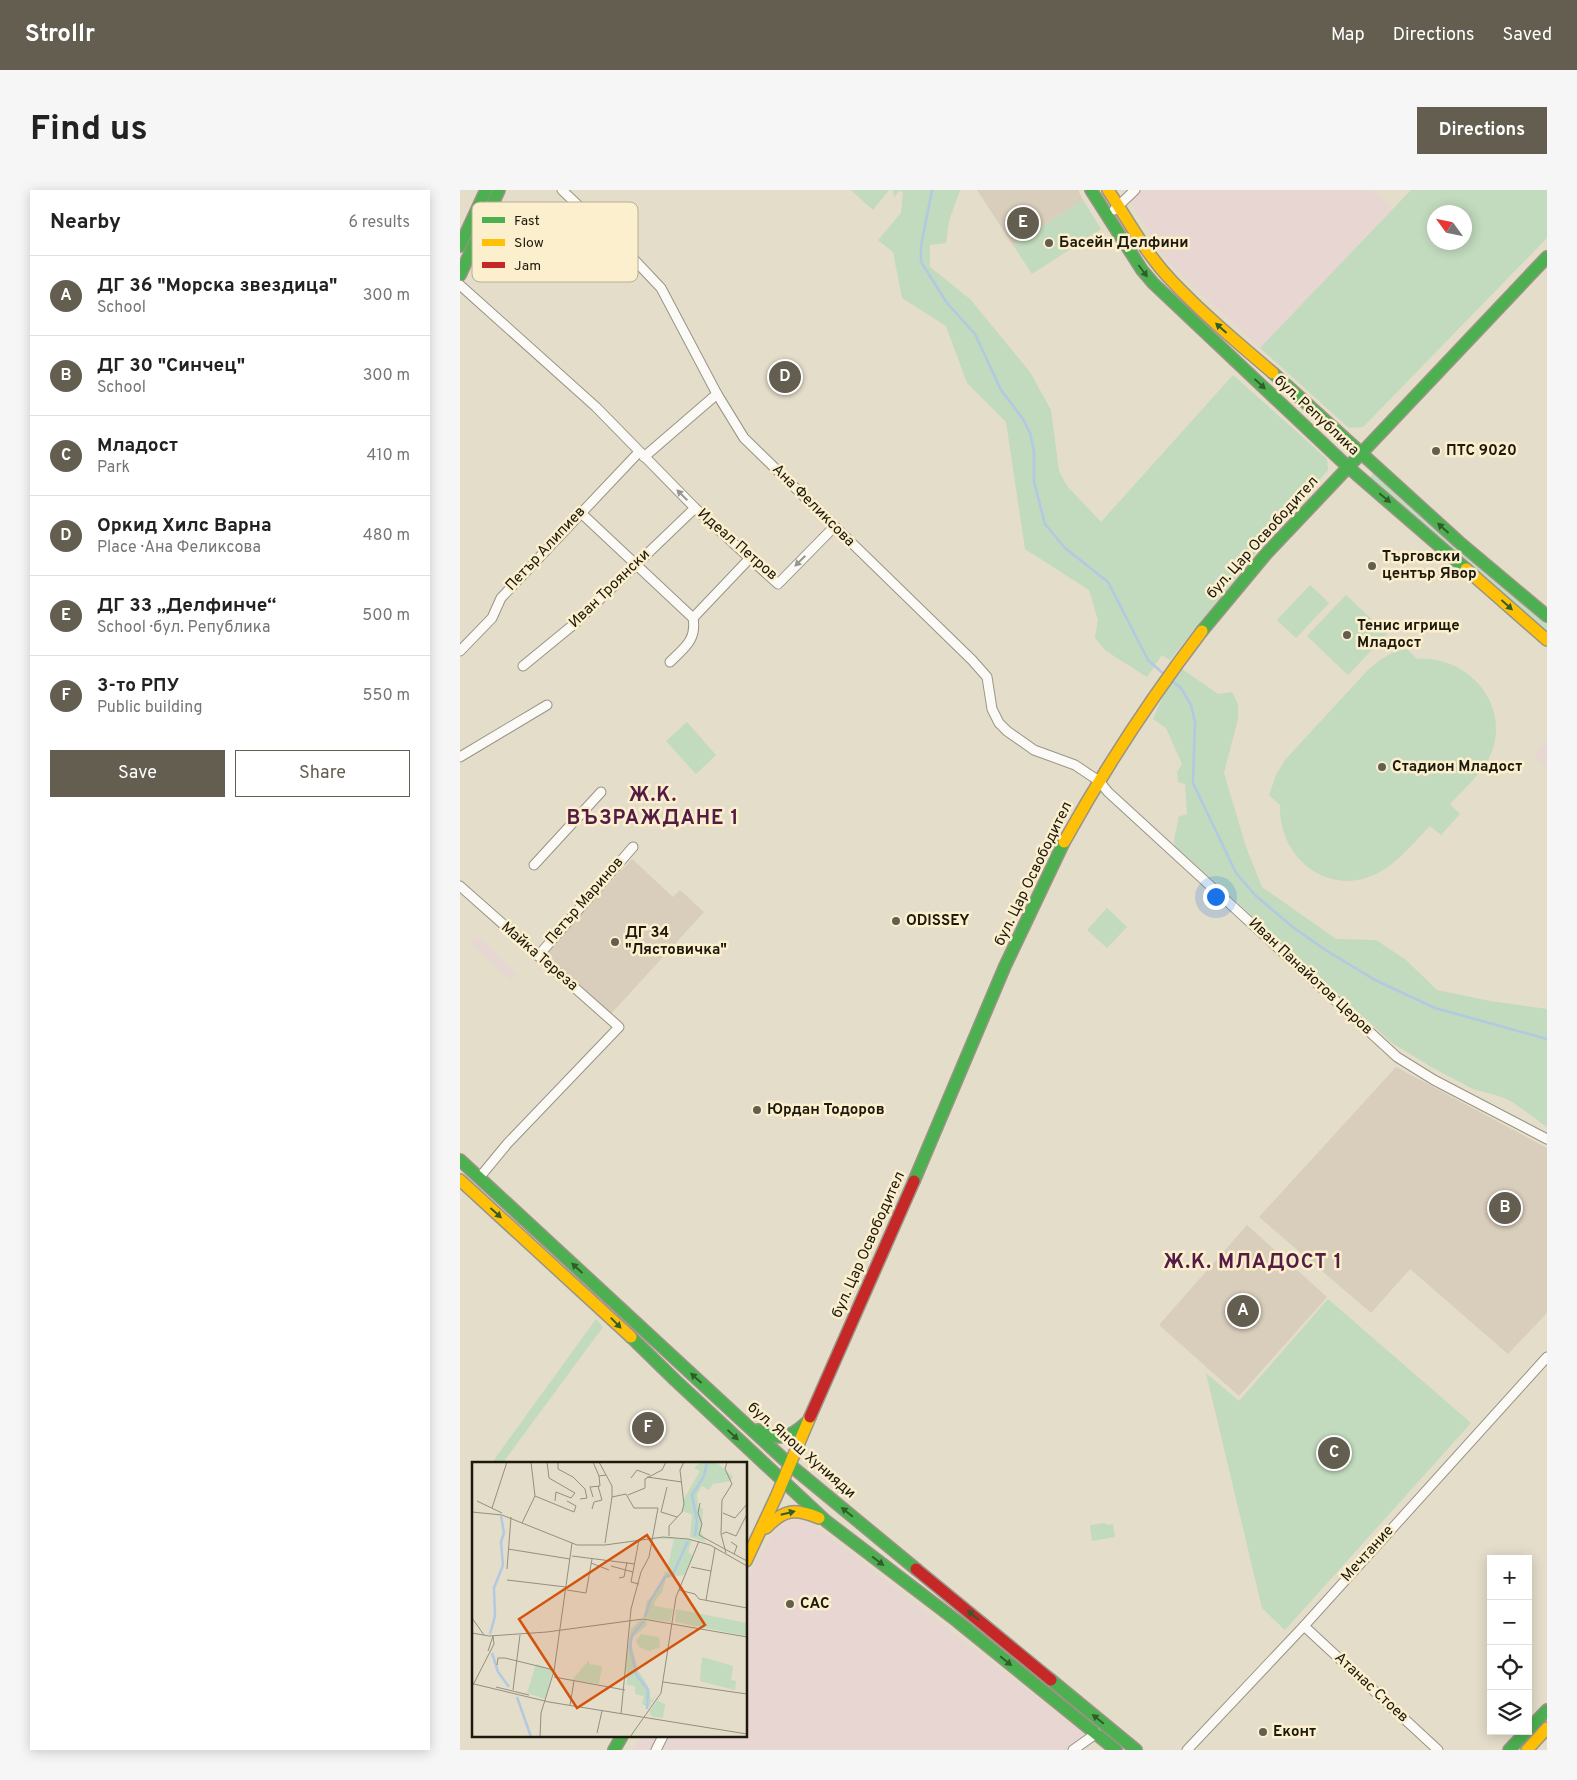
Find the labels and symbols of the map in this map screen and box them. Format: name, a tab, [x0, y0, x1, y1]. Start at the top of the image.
legend	[472, 202, 638, 282]
pin: E	[1007, 204, 1039, 242]
north arrow	[1427, 205, 1472, 250]
text: Fast	[514, 213, 540, 230]
place label: Басейн Делфини	[1059, 234, 1189, 253]
text: Slow	[514, 235, 544, 252]
marker: Басейн Делфини	[1043, 237, 1055, 249]
text: Jam	[514, 258, 541, 275]
one-way arrow	[1138, 264, 1149, 277]
one-way arrow	[1215, 322, 1227, 334]
pin: D	[769, 358, 801, 396]
street label: бул. Република	[1269, 372, 1363, 460]
one-way arrow	[1253, 378, 1265, 390]
place label: ПТС 9020	[1446, 442, 1517, 461]
marker: ПТС 9020	[1430, 445, 1442, 457]
street label: Ана Феликсова	[768, 461, 858, 551]
street label: бул. Цар Освободител	[1203, 473, 1323, 603]
one-way arrow	[676, 489, 688, 501]
one-way arrow	[1379, 493, 1392, 504]
street label: Петър Алипиев	[502, 503, 590, 595]
street label: Идеал Петров	[693, 505, 781, 585]
one-way arrow	[1438, 522, 1450, 534]
street label: Иван Троянски	[565, 546, 655, 632]
place label: Търговски център Явор	[1382, 548, 1477, 584]
one-way arrow	[794, 555, 806, 567]
marker: Търговски център Явор	[1366, 560, 1378, 572]
one-way arrow	[1501, 600, 1514, 611]
place label: Тенис игрище Младост	[1357, 617, 1460, 653]
marker: Тенис игрище Младост	[1341, 629, 1353, 641]
place label: Стадион Младост	[1392, 758, 1522, 777]
marker: Стадион Младост	[1376, 761, 1388, 773]
district label: Ж.К. ВЪЗРАЖДАНЕ 1	[566, 783, 740, 832]
street label: бул. Цар Освободител	[991, 799, 1077, 949]
street label: Петър Маринов	[542, 853, 628, 949]
your location	[1203, 884, 1229, 910]
place label: ODISSEY	[906, 912, 970, 931]
street label: Иван Панайотов Церов	[1244, 914, 1376, 1040]
marker: ODISSEY	[890, 915, 902, 927]
street label: Майка Тереза	[497, 918, 581, 996]
place label: ДГ 34 "Лястовичка"	[625, 924, 727, 960]
marker: ДГ 34 "Лястовичка"	[609, 936, 621, 948]
place label: Юрдан Тодоров	[767, 1101, 885, 1120]
marker: Юрдан Тодоров	[751, 1104, 763, 1116]
street label: бул. Цар Освободител	[828, 1169, 910, 1321]
pin: B	[1489, 1189, 1521, 1227]
one-way arrow	[490, 1207, 502, 1219]
district label: Ж.К. МЛАДОСТ 1	[1163, 1250, 1343, 1276]
one-way arrow	[570, 1262, 583, 1273]
pin: A	[1227, 1292, 1259, 1330]
one-way arrow	[610, 1316, 622, 1328]
one-way arrow	[690, 1372, 702, 1384]
street label: бул. Янош Хунияди	[743, 1399, 859, 1503]
pin: F	[632, 1409, 664, 1447]
one-way arrow	[727, 1429, 739, 1441]
pin: C	[1318, 1434, 1350, 1472]
inset map	[472, 1462, 748, 1738]
one-way arrow	[841, 1507, 854, 1518]
one-way arrow	[780, 1509, 795, 1517]
street label: Мечтание	[1338, 1522, 1398, 1586]
one-way arrow	[871, 1556, 884, 1567]
place label: САС	[800, 1595, 830, 1614]
marker: САС	[784, 1598, 796, 1610]
one-way arrow	[968, 1609, 980, 1621]
street label: Атанас Стоев	[1330, 1649, 1412, 1727]
one-way arrow	[1000, 1656, 1013, 1667]
one-way arrow	[1092, 1713, 1105, 1724]
place label: Еконт	[1273, 1723, 1316, 1742]
marker: Еконт	[1257, 1726, 1269, 1738]

